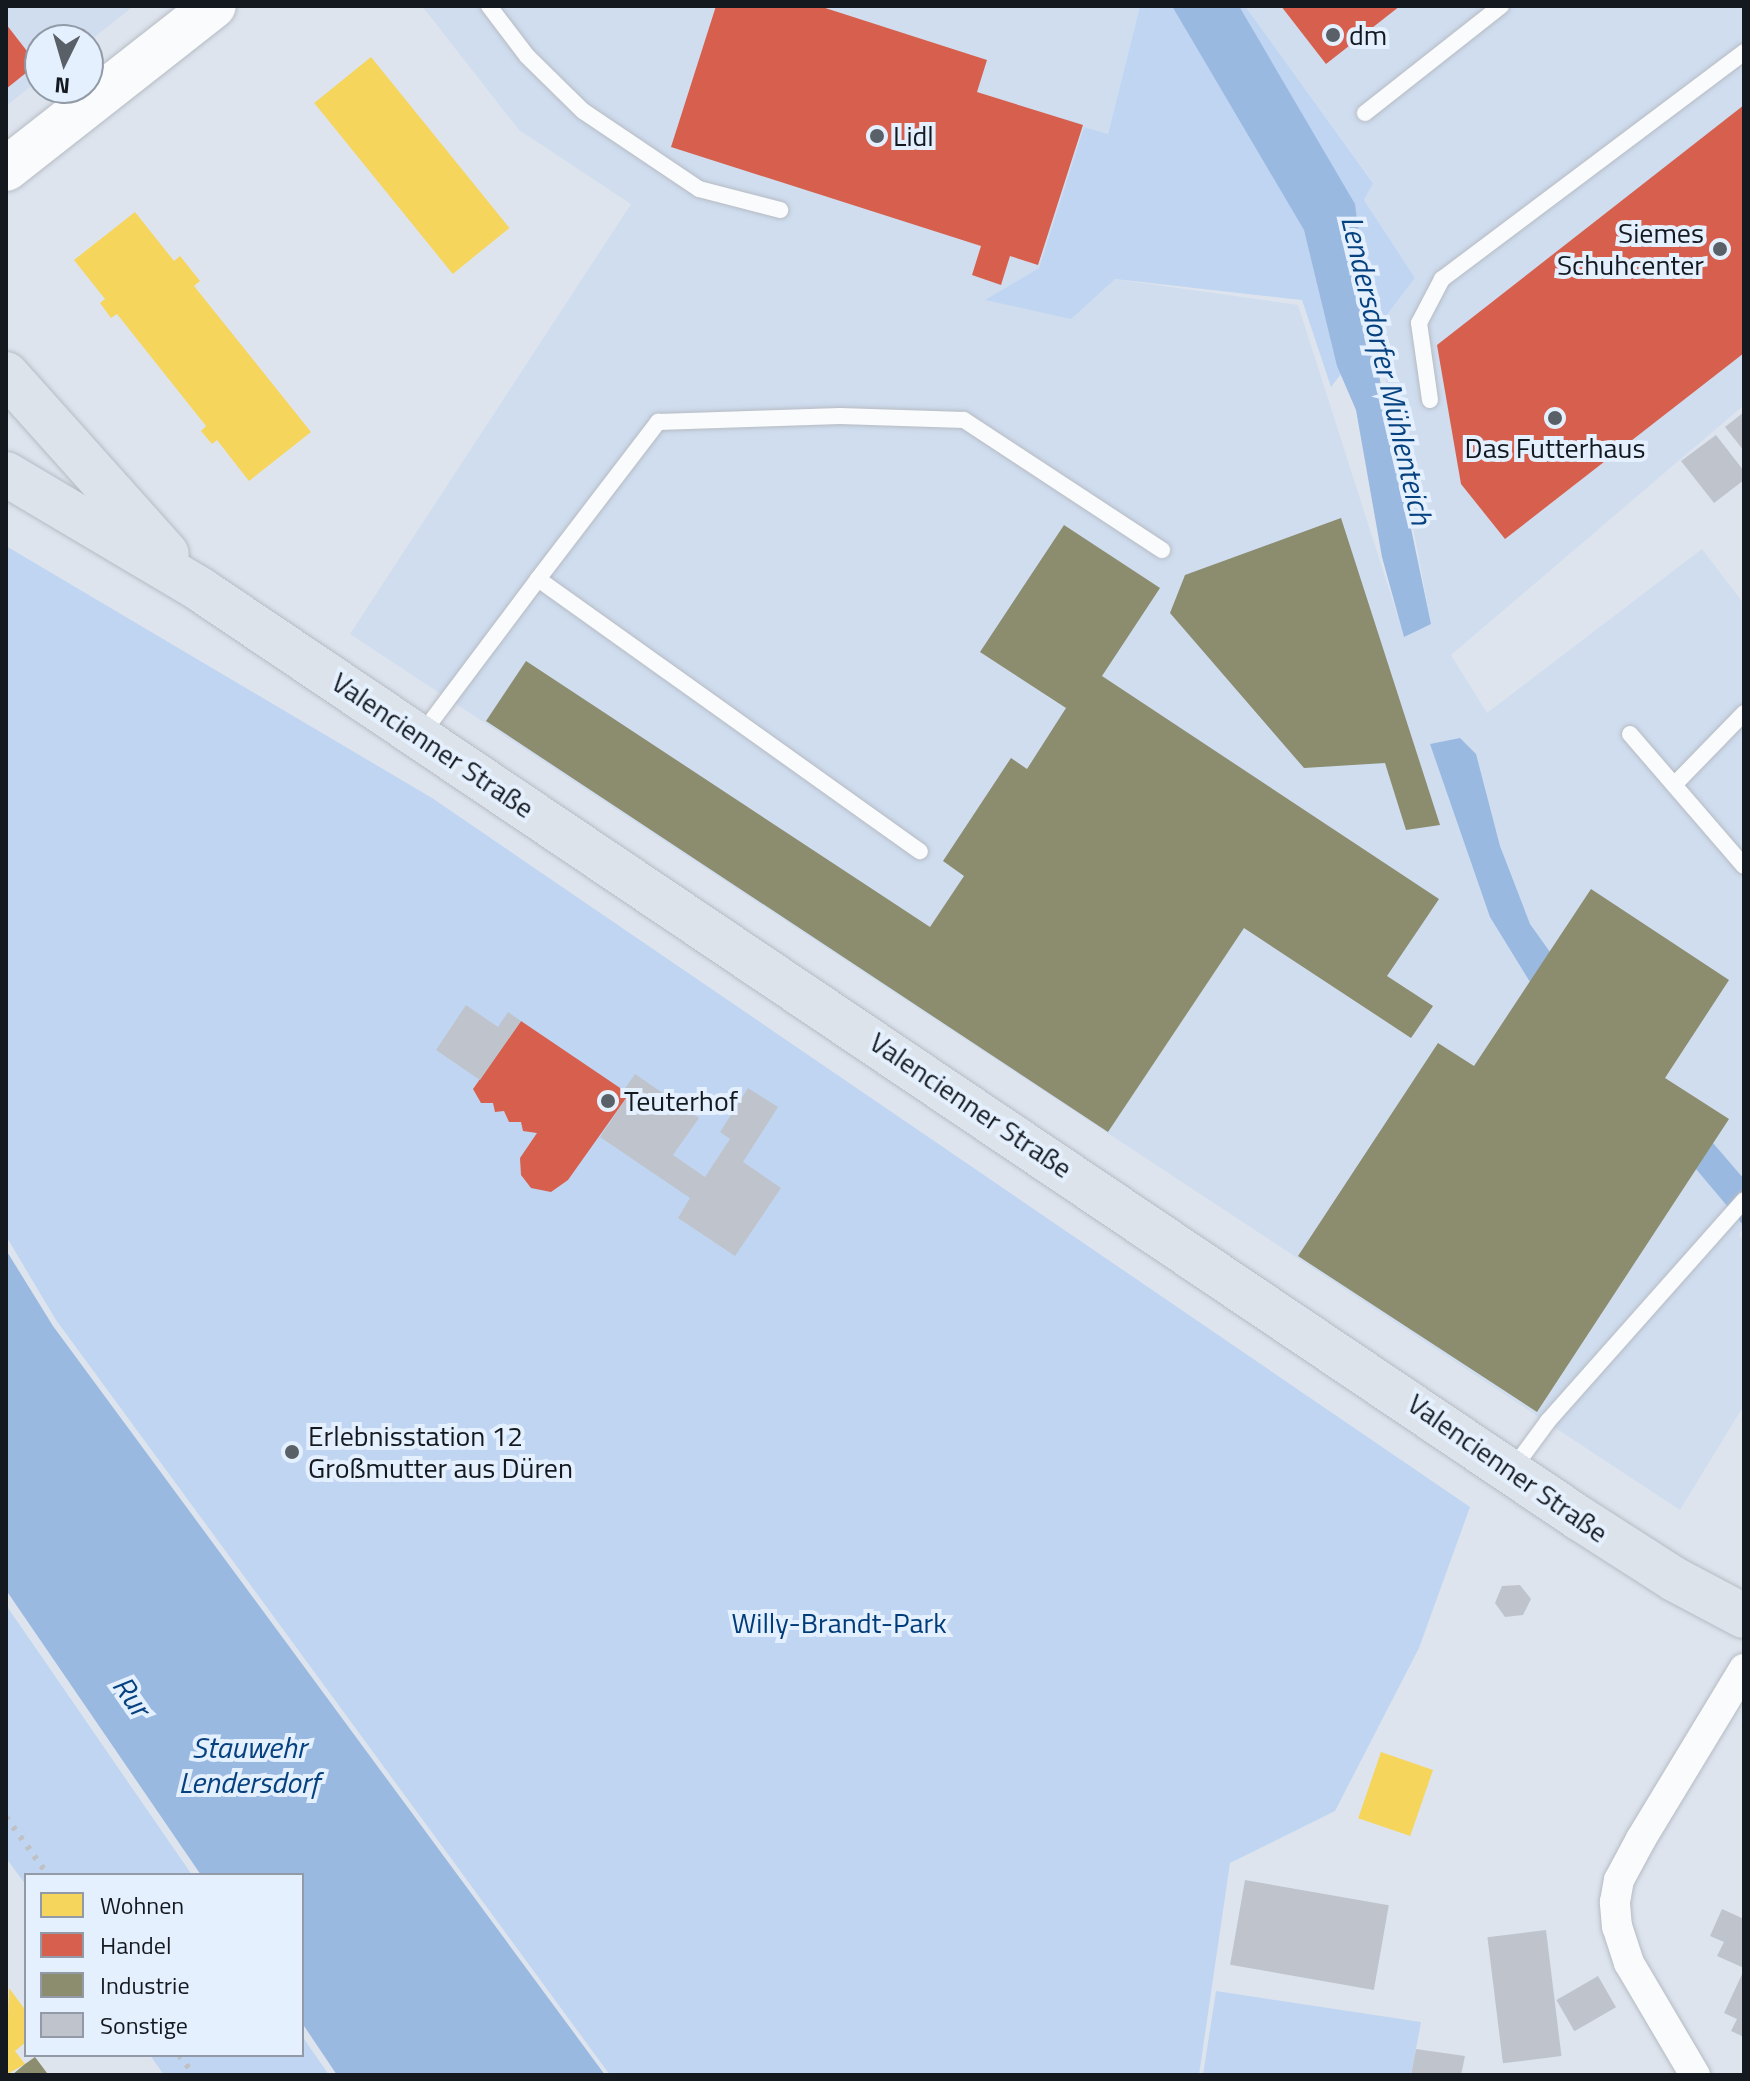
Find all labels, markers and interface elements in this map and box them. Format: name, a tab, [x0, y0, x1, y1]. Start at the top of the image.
place label: dm	[1349, 18, 1387, 52]
north arrow	[24, 24, 104, 104]
marker: dm	[1324, 26, 1342, 44]
text: N	[53, 68, 71, 104]
place label: Lidl	[893, 119, 934, 153]
marker: Lidl	[868, 127, 886, 145]
water label: Lendersdorfer Mühlenteich	[1334, 212, 1440, 528]
place label: Siemes Schuhcenter	[1557, 216, 1704, 282]
marker: Siemes Schuhcenter	[1711, 240, 1729, 258]
marker: Das Futterhaus	[1546, 409, 1564, 427]
place label: Das Futterhaus	[1465, 431, 1645, 465]
street label: Valencienner Straße	[326, 665, 540, 825]
street label: Valencienner Straße	[864, 1025, 1078, 1185]
place label: Teuterhof	[624, 1084, 738, 1118]
marker: Teuterhof	[599, 1092, 617, 1110]
street label: Valencienner Straße	[1402, 1386, 1614, 1550]
place label: Erlebnisstation 12 Großmutter aus Düren	[308, 1419, 573, 1485]
marker: Erlebnisstation 12 Großmutter aus Düren	[283, 1443, 301, 1461]
park label: Willy-Brandt-Park	[731, 1606, 947, 1640]
water label: Rur	[105, 1669, 159, 1723]
water label: Stauwehr Lendersdorf	[178, 1729, 320, 1800]
legend	[24, 1873, 304, 2057]
text: Wohnen	[100, 1887, 184, 1923]
text: Handel	[100, 1927, 171, 1963]
text: Industrie	[100, 1967, 190, 2003]
text: Sonstige	[100, 2007, 188, 2043]

